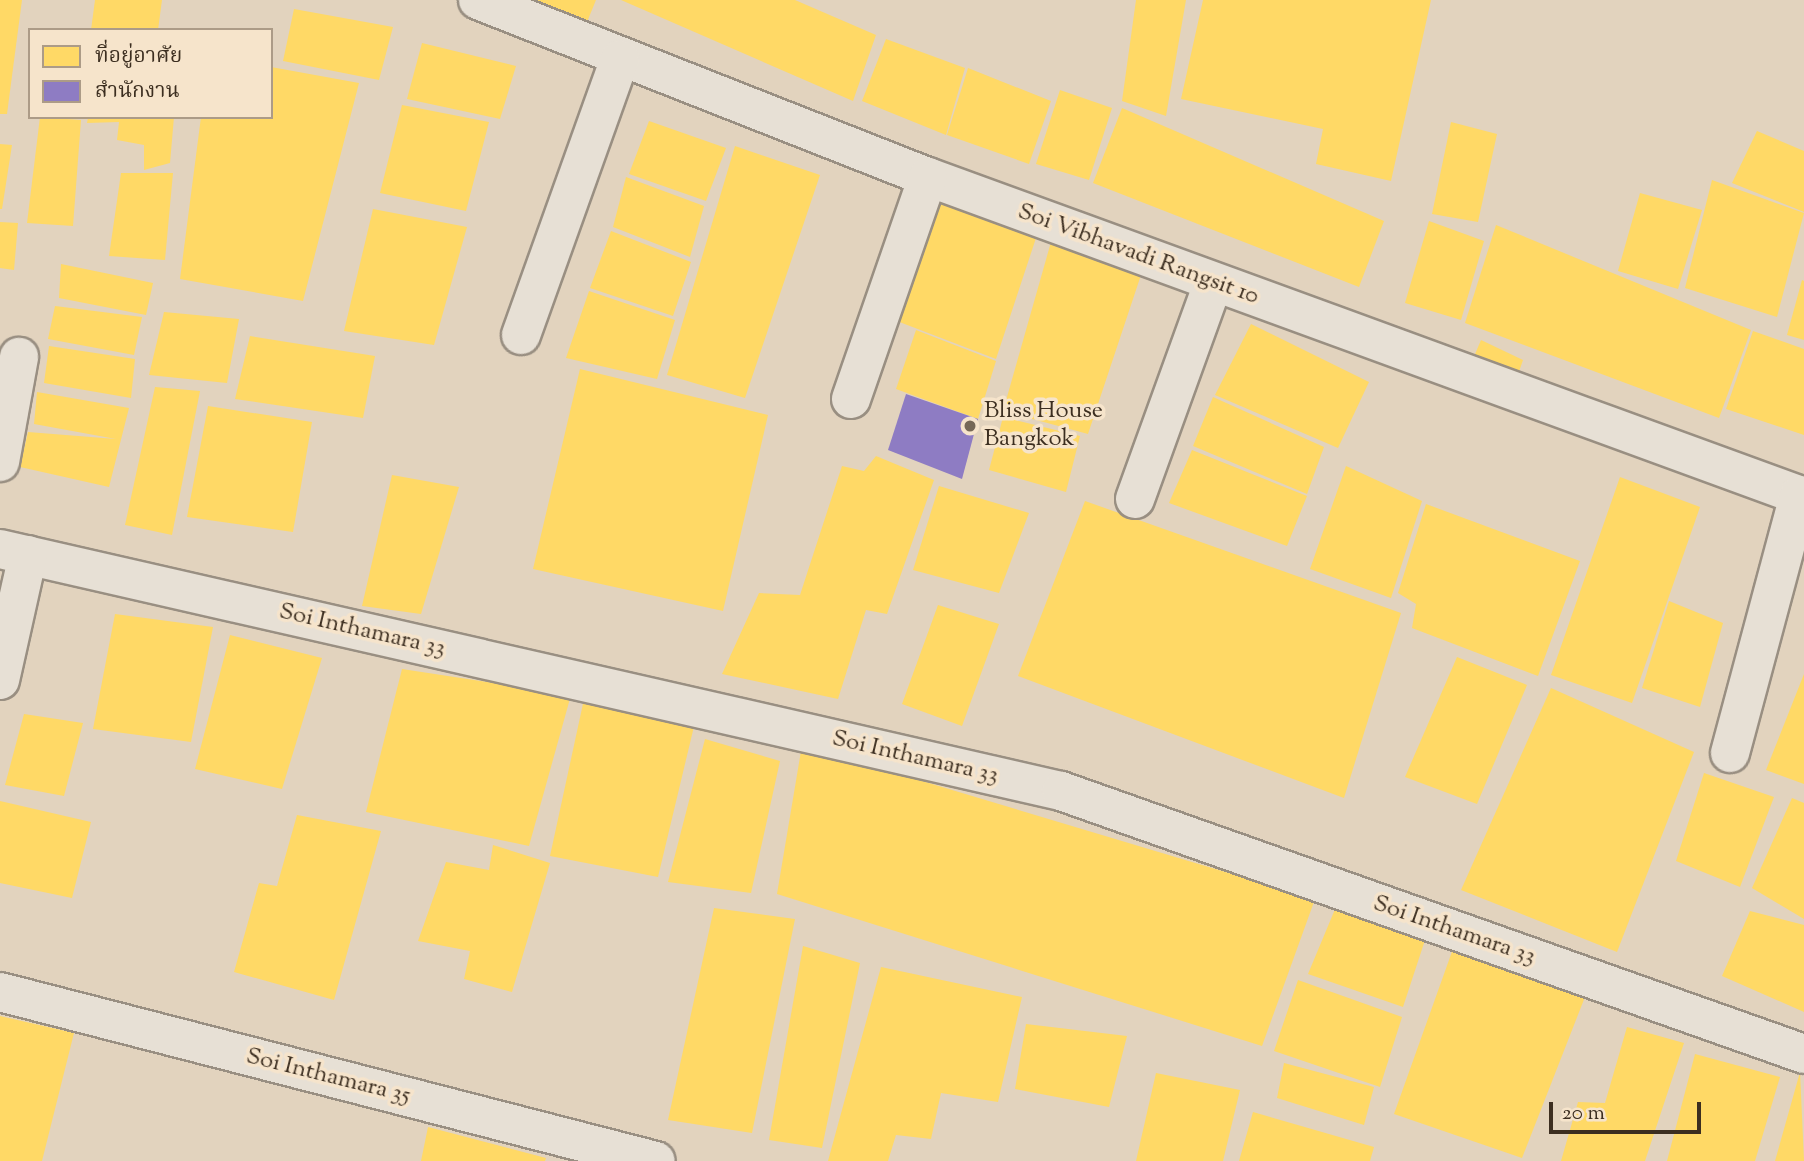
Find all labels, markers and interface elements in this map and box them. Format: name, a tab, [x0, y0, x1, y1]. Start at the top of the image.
legend	[28, 28, 273, 119]
text: ที่อยู่อาศัย	[95, 42, 182, 72]
text: สำนักงาน	[95, 77, 180, 107]
street label: Soi Vibhavadi Rangsit 10	[1014, 198, 1262, 312]
place label: Bliss House Bangkok	[984, 398, 1103, 454]
marker: Bliss House Bangkok	[962, 418, 978, 434]
street label: Soi Inthamara 33	[276, 598, 448, 664]
street label: Soi Inthamara 33	[829, 725, 1001, 791]
street label: Soi Inthamara 33	[1369, 890, 1539, 972]
street label: Soi Inthamara 35	[243, 1043, 413, 1111]
scale bar	[1552, 1088, 1704, 1132]
text: 20 m	[1562, 1099, 1605, 1129]

